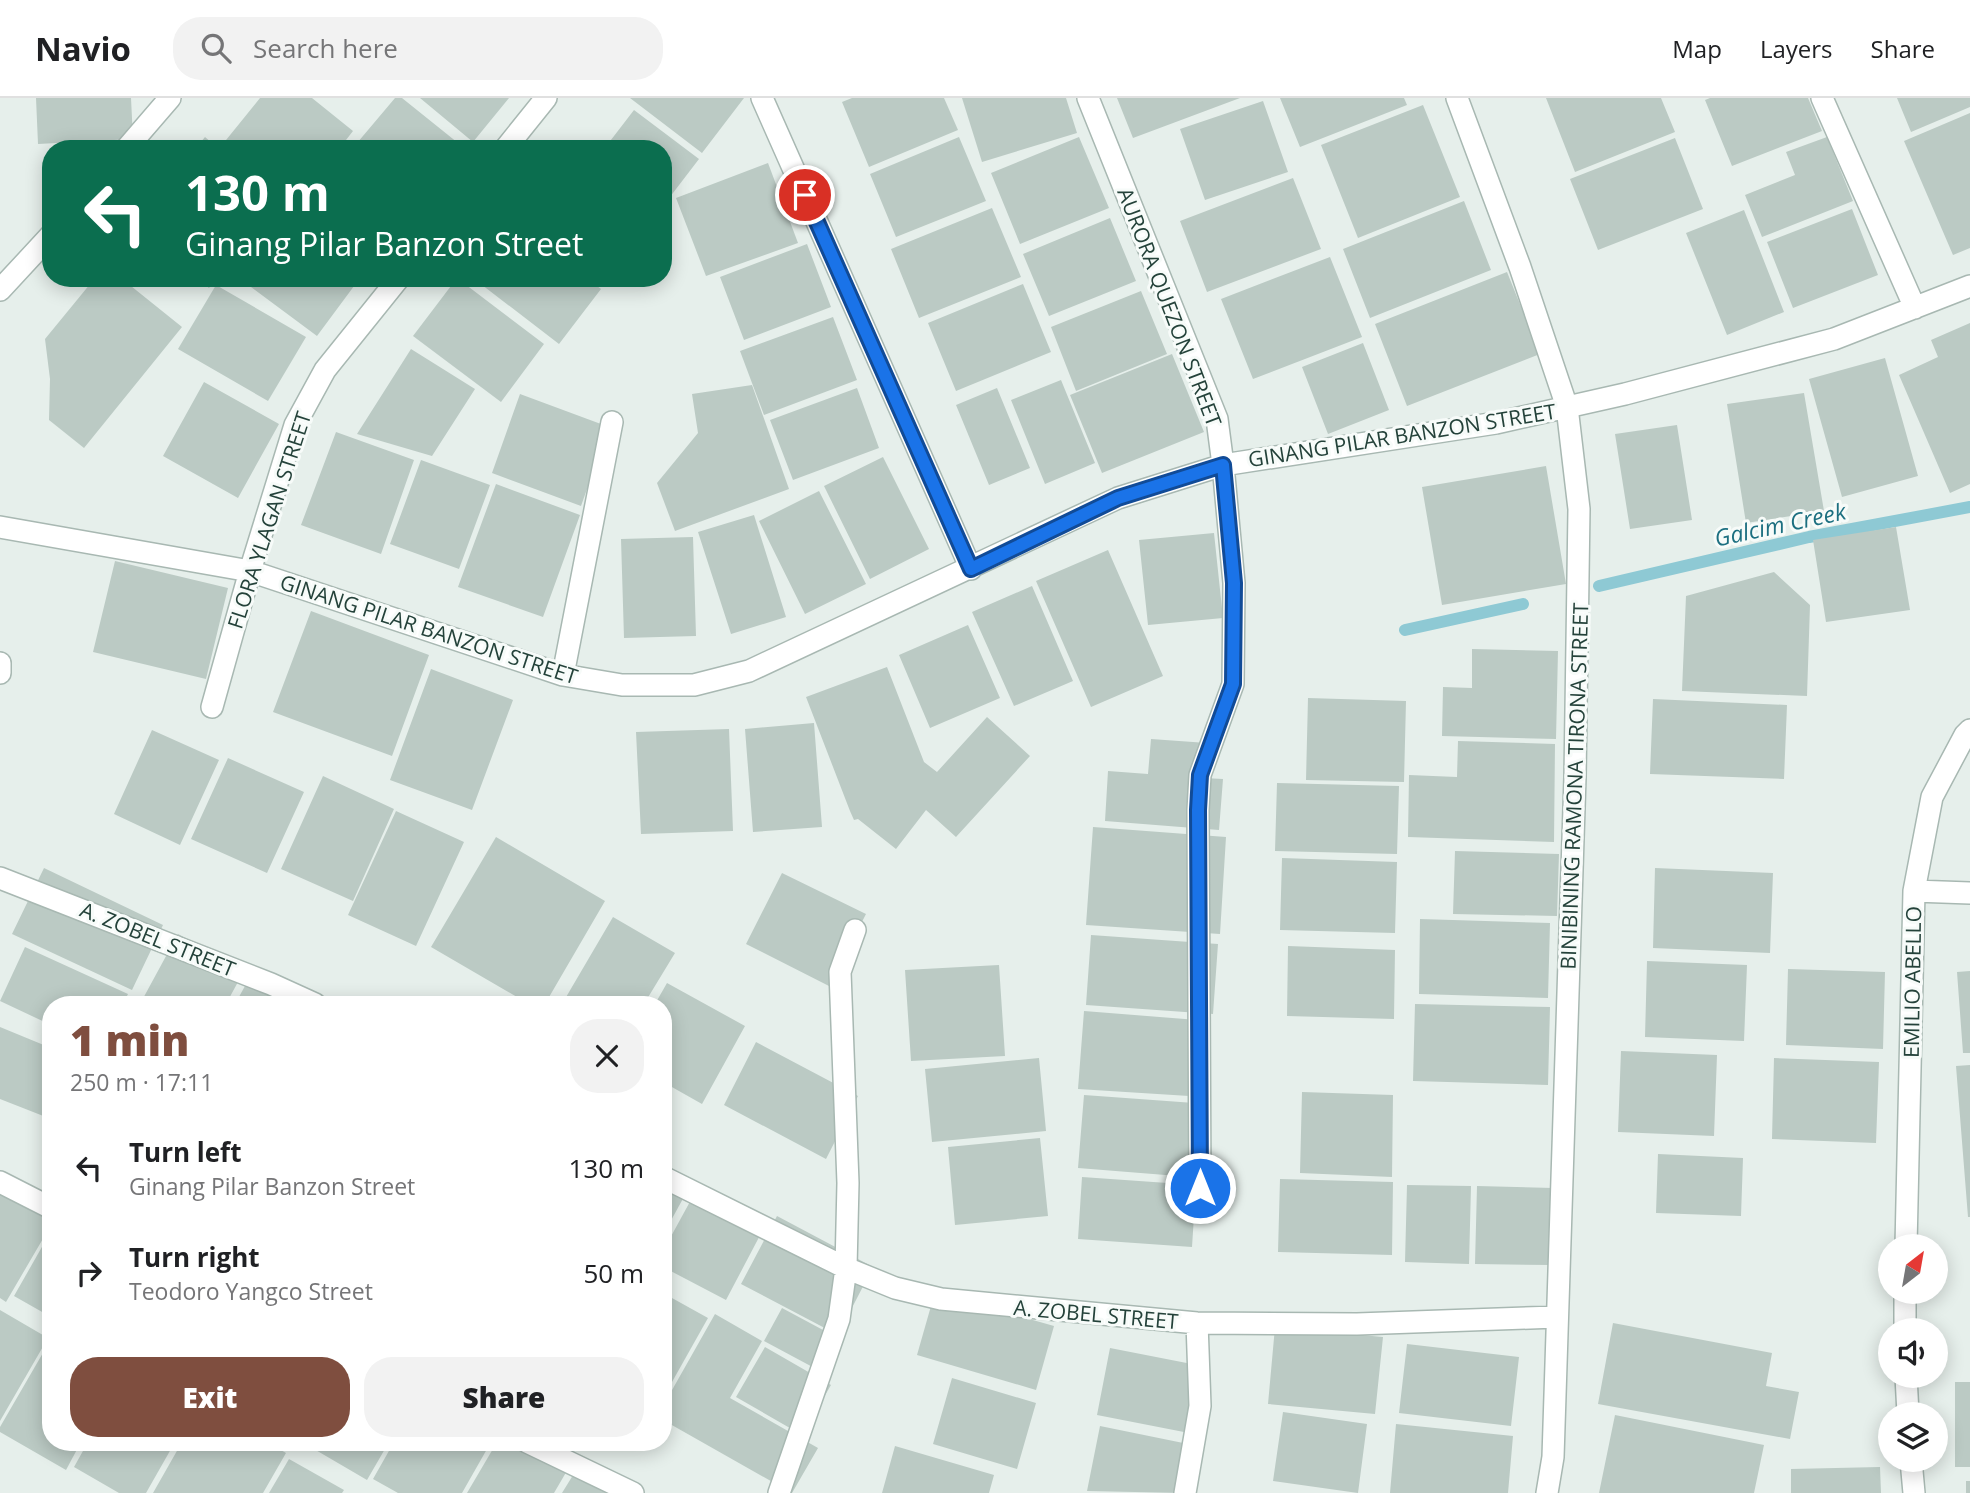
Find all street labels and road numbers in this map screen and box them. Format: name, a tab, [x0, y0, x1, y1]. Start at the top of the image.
street label: AURORA QUEZON STREET	[1112, 184, 1229, 431]
street label: GINANG PILAR BANZON STREET	[1246, 397, 1558, 473]
street label: FLORA YLAGAN STREET	[221, 408, 317, 632]
street label: GINANG PILAR BANZON STREET	[277, 568, 582, 691]
street label: BINIBINING RAMONA TIRONA STREET	[1554, 602, 1594, 970]
street label: A. ZOBEL STREET	[76, 895, 240, 983]
street label: EMILIO ABELLO	[1897, 906, 1927, 1058]
street label: A. ZOBEL STREET	[1012, 1293, 1180, 1335]

